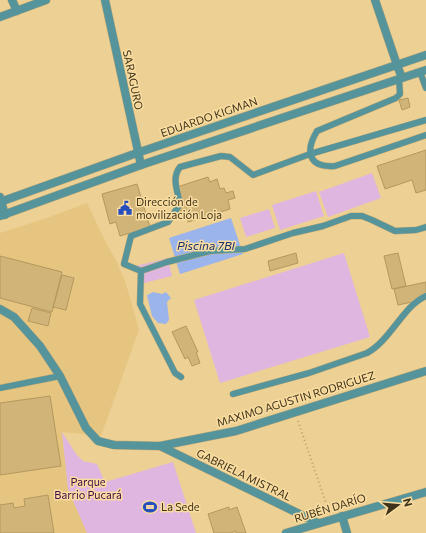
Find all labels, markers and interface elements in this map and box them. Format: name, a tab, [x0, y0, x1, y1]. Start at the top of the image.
street label: SARAGURO	[121, 49, 146, 111]
street label: EDUARDO KIGMAN	[159, 94, 259, 139]
place label: Dirección de movilización Loja	[136, 195, 222, 221]
public building icon: Dirección de movilización Loja	[117, 200, 133, 216]
water label: Piscina 7BI	[177, 238, 236, 252]
street label: MAXIMO AGUSTIN RODRIGUEZ	[215, 368, 377, 429]
street label: GABRIELA MISTRAL	[195, 446, 294, 503]
park label: Parque Barrio Pucará	[54, 475, 122, 501]
north arrow	[378, 485, 418, 525]
street label: RUBÉN DARÍO	[292, 490, 367, 525]
text: N	[401, 496, 415, 508]
sports icon: La Sede	[142, 499, 158, 515]
place label: La Sede	[161, 500, 200, 513]

